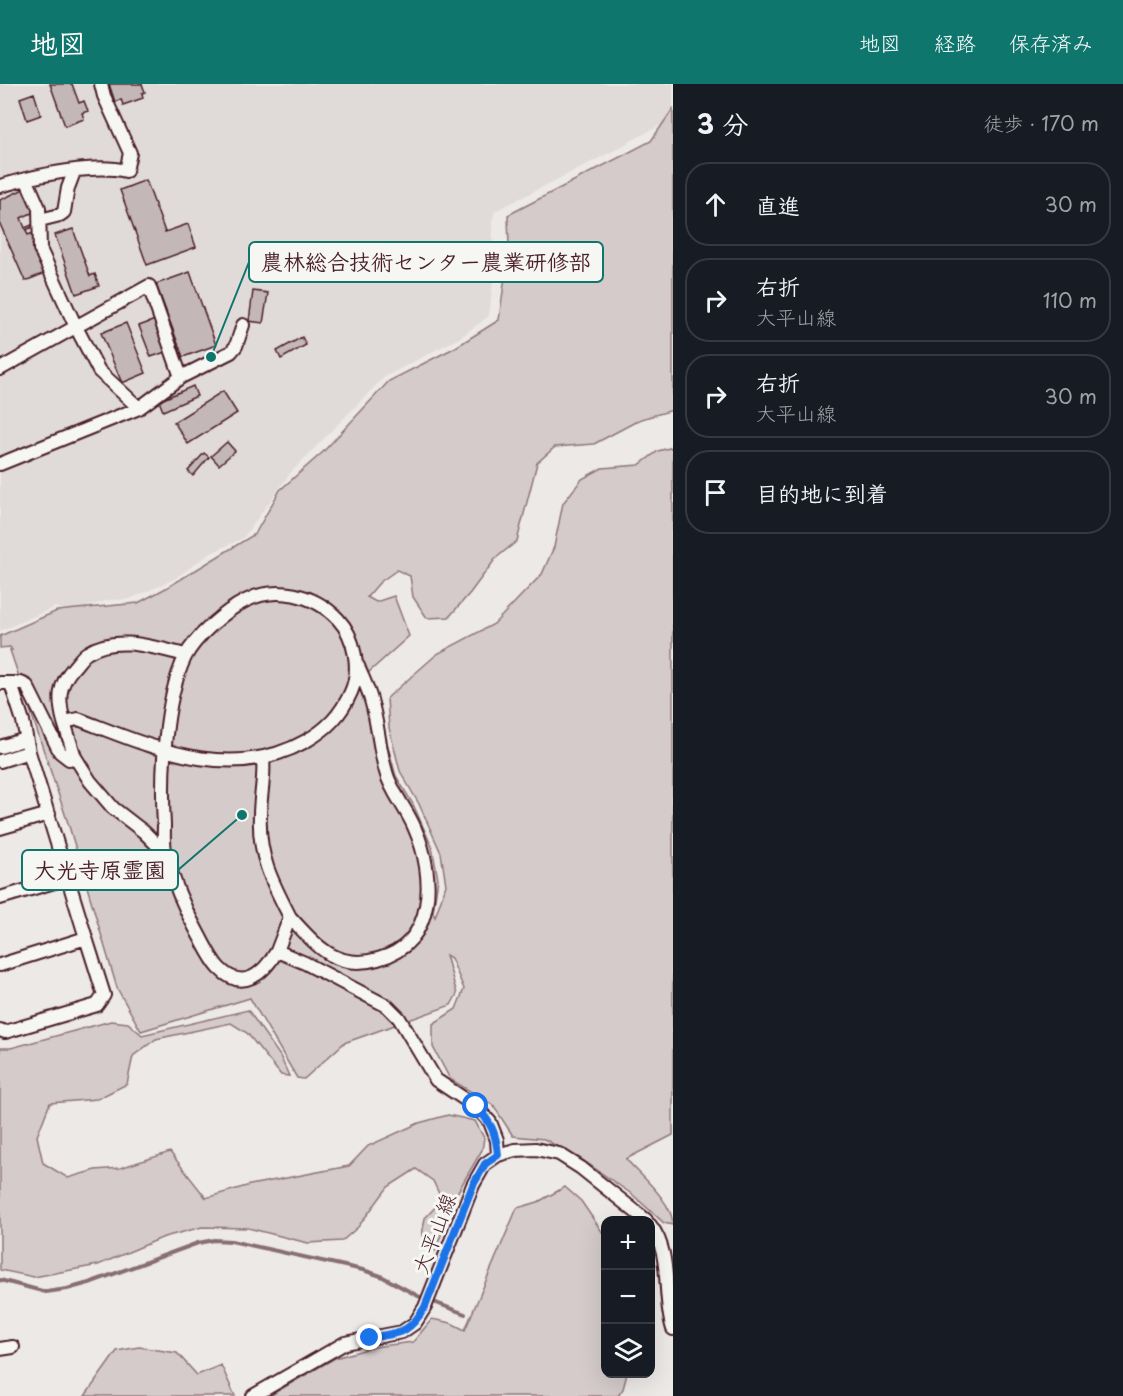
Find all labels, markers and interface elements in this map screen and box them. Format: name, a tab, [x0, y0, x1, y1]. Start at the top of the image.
text: 地図	[30, 21, 86, 64]
text: 地図	[859, 26, 901, 58]
text: 経路	[934, 26, 976, 58]
text: 保存済み	[1009, 26, 1093, 58]
text: 3 分	[697, 104, 748, 143]
text: 徒歩 · 170 m	[983, 108, 1099, 138]
icon: ahead	[699, 188, 732, 221]
text: 直進	[756, 188, 800, 221]
text: 30 m	[1044, 189, 1097, 219]
callout: 農林総合技術センター農業研修部	[249, 242, 603, 282]
text: 農林総合技術センター農業研修部	[261, 244, 591, 277]
text: 右折	[756, 269, 800, 302]
icon: right	[699, 284, 732, 317]
text: 110 m	[1043, 285, 1097, 315]
text: 大平山線	[756, 302, 836, 332]
text: 右折	[756, 365, 800, 398]
icon: right	[699, 380, 732, 413]
text: 30 m	[1044, 381, 1097, 411]
text: 大平山線	[756, 398, 836, 428]
icon: arrive	[699, 476, 732, 509]
text: 目的地に到着	[756, 476, 888, 509]
callout: 大光寺原霊園	[22, 850, 178, 890]
text: 大光寺原霊園	[34, 852, 166, 885]
route start	[462, 1092, 488, 1118]
street label: 大平山線	[403, 1188, 463, 1278]
map controls	[601, 1216, 655, 1378]
button: +	[601, 1216, 655, 1270]
button: −	[601, 1270, 655, 1324]
route end	[356, 1324, 382, 1350]
button: layers	[601, 1324, 655, 1378]

